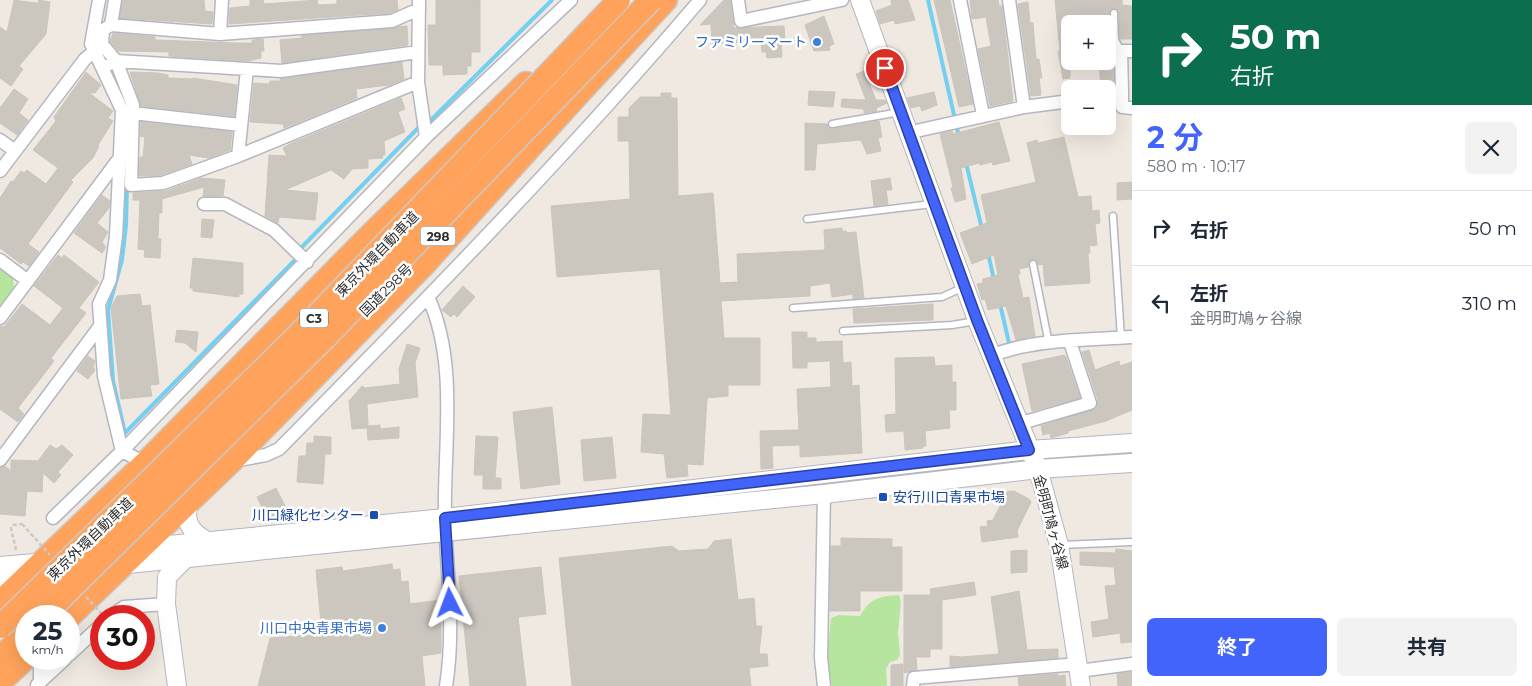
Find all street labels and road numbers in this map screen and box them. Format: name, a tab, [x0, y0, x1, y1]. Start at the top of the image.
street label: 東京外環自動車道	[332, 207, 422, 301]
road number: 298	[420, 227, 456, 246]
street label: 国道298号	[356, 260, 416, 320]
road number: C3	[300, 308, 328, 328]
street label: 金明町鳩ヶ谷線	[1030, 472, 1072, 572]
street label: 東京外環自動車道	[43, 494, 137, 584]

